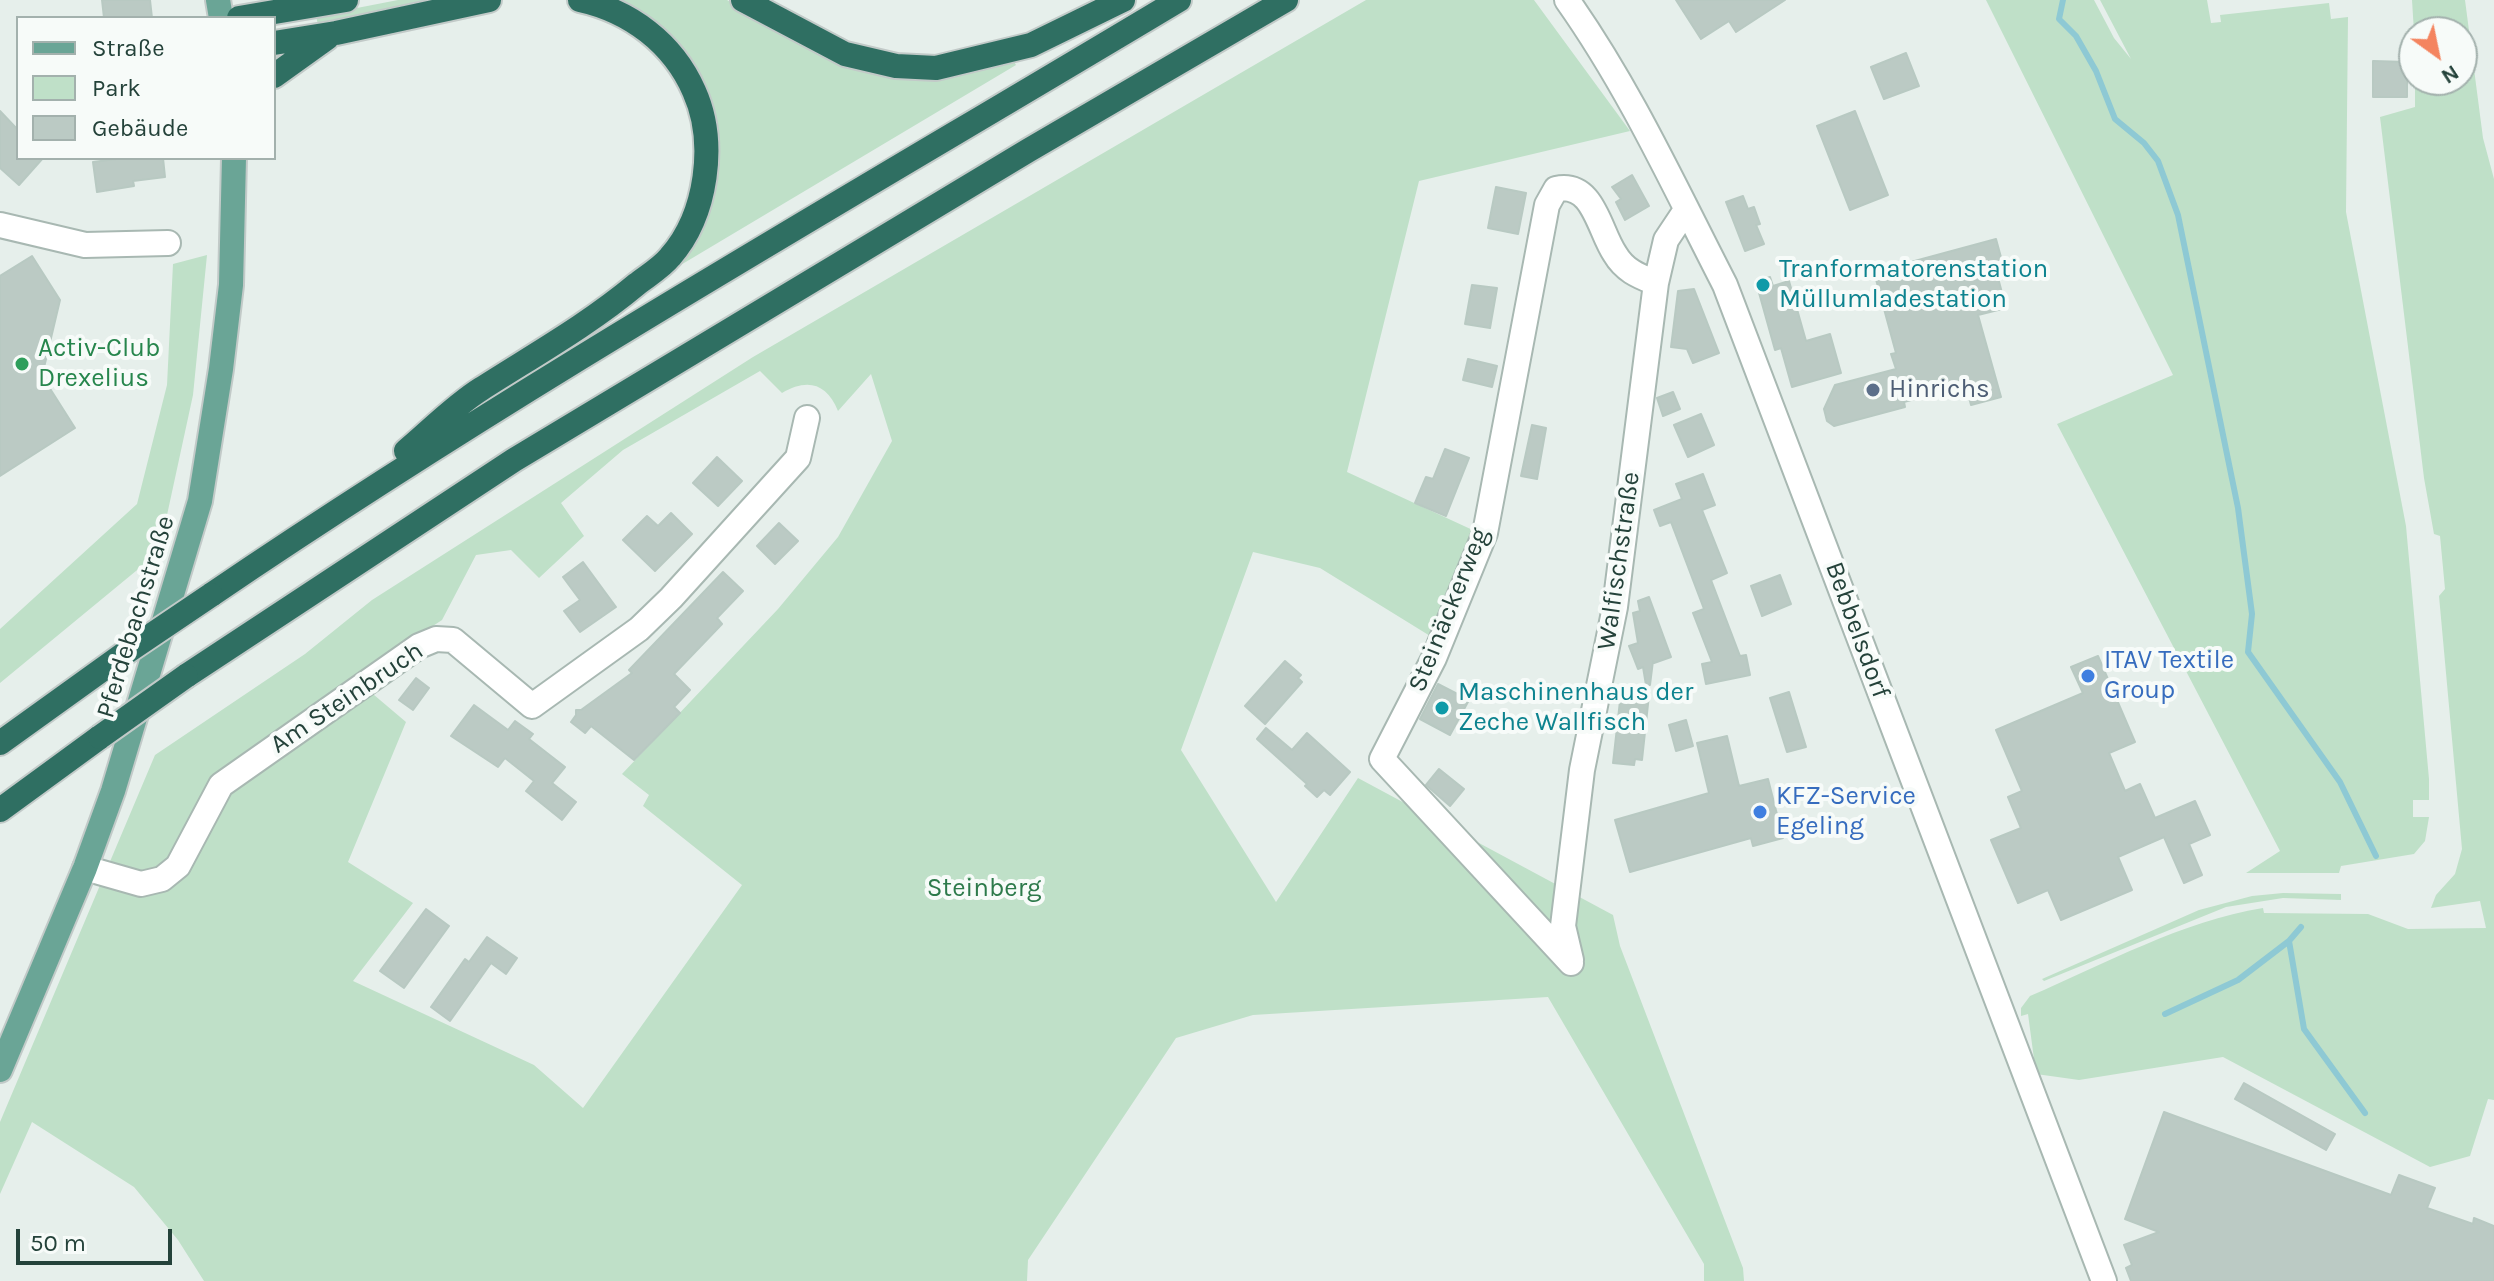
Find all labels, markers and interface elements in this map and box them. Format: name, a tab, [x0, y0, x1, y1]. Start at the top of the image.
legend	[16, 16, 276, 160]
north arrow	[2398, 16, 2478, 96]
text: Straße	[92, 34, 164, 62]
text: N	[2436, 59, 2464, 90]
text: Park	[92, 74, 141, 102]
text: Gebäude	[92, 114, 188, 142]
place label: Tranformatorenstation Müllumladestation	[1779, 254, 2048, 316]
marker: Tranformatorenstation Müllumladestation	[1754, 276, 1772, 294]
place label: Activ-Club Drexelius	[38, 333, 160, 394]
marker: Activ-Club Drexelius	[13, 355, 31, 373]
place label: Hinrichs	[1889, 374, 1990, 406]
marker: Hinrichs	[1864, 381, 1882, 399]
street label: Walfischstraße	[1591, 470, 1647, 652]
street label: Pferdebachstraße	[90, 512, 182, 722]
street label: Steinäckerweg	[1402, 523, 1496, 697]
street label: Bebbelsdorf	[1818, 558, 1896, 702]
street label: Am Steinbruch	[265, 635, 429, 761]
place label: ITAV Textile Group	[2104, 645, 2234, 706]
marker: ITAV Textile Group	[2079, 667, 2097, 685]
place label: Maschinenhaus der Zeche Wallfisch	[1458, 677, 1693, 738]
marker: Maschinenhaus der Zeche Wallfisch	[1433, 699, 1451, 717]
place label: KFZ-Service Egeling	[1776, 781, 1916, 842]
marker: KFZ-Service Egeling	[1751, 803, 1769, 821]
park label: Steinberg	[927, 873, 1041, 905]
scale bar	[20, 1213, 176, 1263]
text: 50 m	[30, 1229, 86, 1257]

